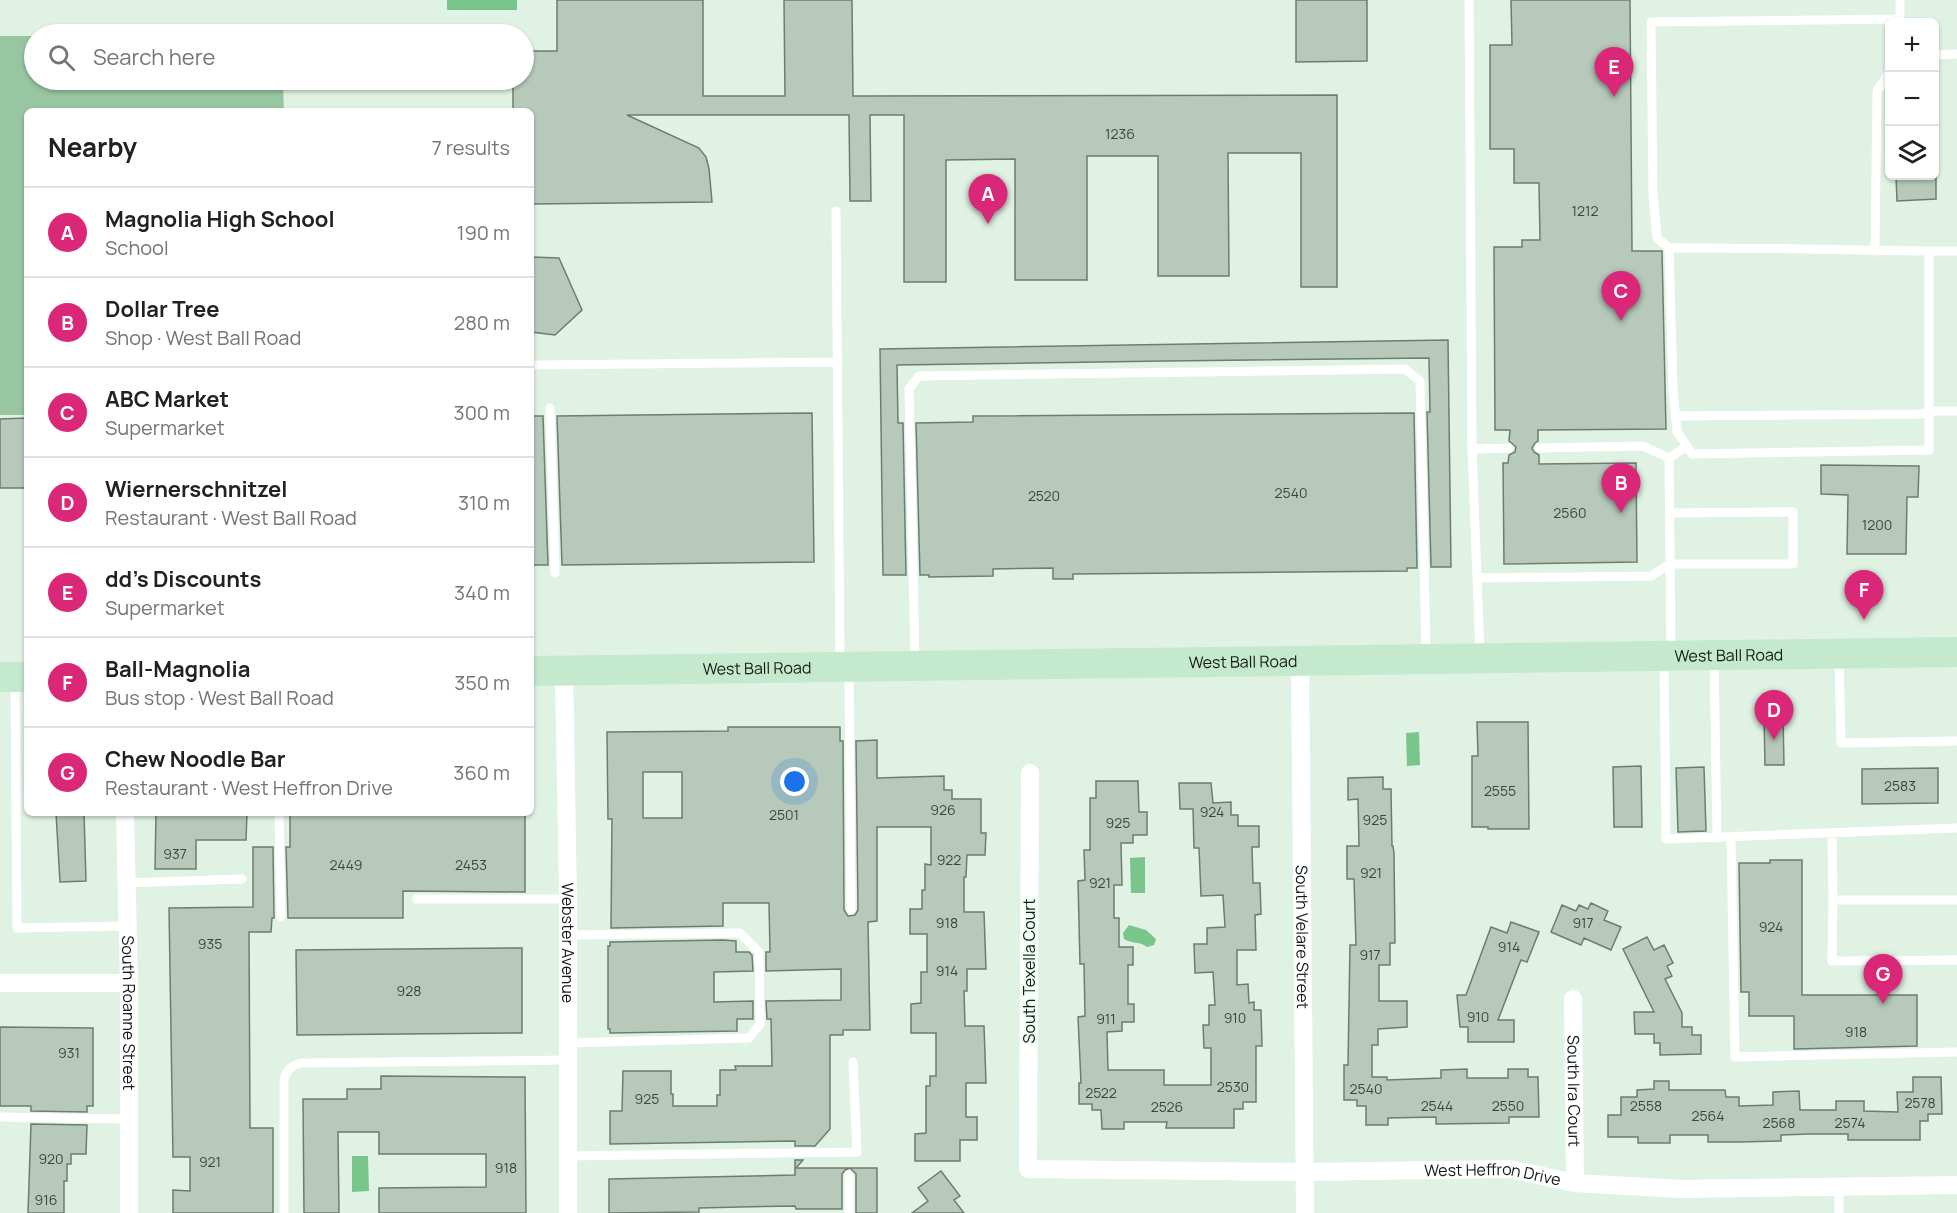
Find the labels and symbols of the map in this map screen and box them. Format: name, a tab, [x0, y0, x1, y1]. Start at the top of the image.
pin: E	[1594, 48, 1634, 97]
house number: 1236	[1105, 124, 1135, 143]
pin: A	[968, 174, 1008, 224]
house number: 1212	[1572, 201, 1598, 220]
pin: C	[1602, 272, 1640, 321]
pin: B	[1602, 464, 1640, 513]
house number: 2540	[1275, 483, 1307, 502]
house number: 2520	[1028, 486, 1060, 505]
house number: 2560	[1553, 503, 1587, 522]
house number: 1200	[1862, 515, 1892, 534]
pin: F	[1844, 570, 1884, 620]
street label: West Ball Road	[1674, 643, 1783, 667]
street label: West Ball Road	[1188, 650, 1297, 673]
street label: West Ball Road	[702, 656, 811, 680]
pin: D	[1754, 690, 1794, 740]
your location	[780, 767, 809, 796]
house number: 2583	[1884, 776, 1916, 795]
house number: 2555	[1484, 781, 1516, 800]
house number: 926	[930, 800, 956, 819]
house number: 924	[1200, 802, 1224, 821]
house number: 2501	[769, 805, 799, 824]
house number: 925	[1363, 810, 1387, 829]
house number: 925	[1106, 813, 1130, 832]
house number: 937	[163, 844, 187, 863]
house number: 922	[937, 850, 961, 869]
house number: 2449	[330, 855, 362, 874]
house number: 2453	[455, 855, 487, 874]
house number: 921	[1360, 863, 1382, 882]
street label: South Velare Street	[1291, 865, 1314, 1009]
house number: 921	[1089, 873, 1111, 892]
street label: Webster Avenue	[557, 883, 579, 1003]
street label: South Texella Court	[1018, 899, 1040, 1043]
house number: 918	[936, 913, 958, 932]
house number: 917	[1572, 913, 1594, 932]
house number: 924	[1759, 917, 1783, 936]
house number: 935	[198, 934, 222, 953]
street label: South Roanne Street	[117, 935, 140, 1090]
house number: 914	[1498, 937, 1520, 956]
house number: 917	[1359, 945, 1381, 964]
pin: G	[1864, 954, 1902, 1004]
house number: 914	[936, 961, 958, 980]
house number: 928	[397, 981, 421, 1000]
house number: 910	[1467, 1007, 1489, 1026]
house number: 910	[1224, 1008, 1246, 1027]
house number: 911	[1096, 1009, 1116, 1028]
house number: 918	[1845, 1022, 1867, 1041]
street label: South Ira Court	[1562, 1035, 1586, 1147]
house number: 931	[58, 1043, 80, 1062]
house number: 2530	[1217, 1077, 1249, 1096]
house number: 2540	[1350, 1079, 1382, 1098]
house number: 2522	[1085, 1083, 1117, 1102]
house number: 925	[635, 1089, 659, 1108]
house number: 2578	[1904, 1093, 1936, 1112]
house number: 2544	[1421, 1096, 1453, 1115]
house number: 2550	[1492, 1096, 1524, 1115]
house number: 2558	[1630, 1096, 1662, 1115]
house number: 2526	[1151, 1097, 1183, 1116]
house number: 2564	[1691, 1106, 1725, 1125]
house number: 2568	[1763, 1113, 1795, 1132]
house number: 2574	[1835, 1113, 1865, 1132]
house number: 920	[38, 1149, 64, 1168]
house number: 921	[199, 1152, 221, 1171]
house number: 918	[495, 1158, 517, 1177]
street label: West Heffron Drive	[1424, 1158, 1563, 1191]
house number: 916	[35, 1190, 57, 1209]

